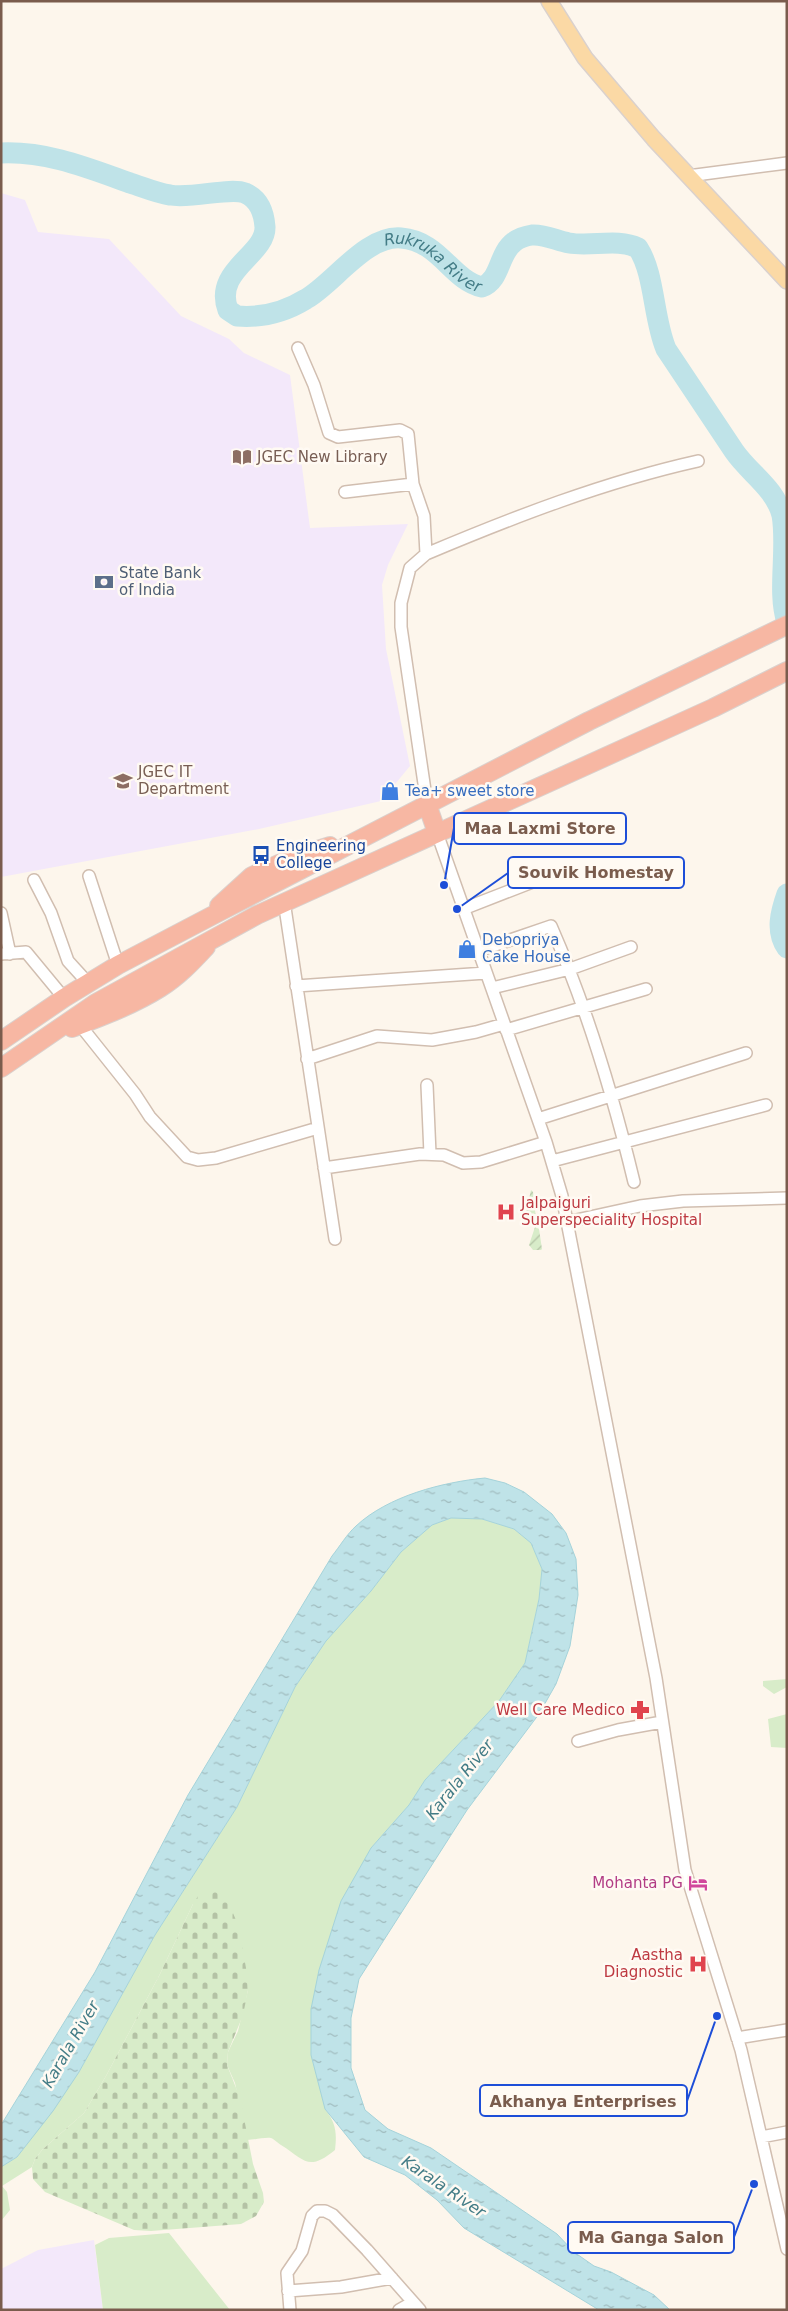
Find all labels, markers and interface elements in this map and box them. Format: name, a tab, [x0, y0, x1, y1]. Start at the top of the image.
water label: Rukruka River	[382, 229, 485, 297]
library icon: JGEC New Library	[231, 446, 253, 468]
place label: JGEC New Library	[256, 448, 388, 466]
place label: State Bank of India	[119, 564, 201, 599]
bank icon: State Bank of India	[93, 571, 115, 593]
place label: JGEC IT Department	[137, 763, 229, 798]
school or university icon: JGEC IT Department	[112, 770, 134, 792]
shop icon: Tea+ sweet store	[379, 780, 401, 802]
place label: Tea+ sweet store	[404, 782, 535, 800]
callout: Maa Laxmi Store	[454, 813, 626, 844]
text: Maa Laxmi Store	[464, 819, 616, 838]
place label: Engineering College	[276, 837, 366, 872]
bus stop icon: Engineering College	[250, 844, 272, 866]
callout: Souvik Homestay	[508, 857, 684, 888]
text: Souvik Homestay	[518, 863, 674, 882]
place label: Debopriya Cake House	[482, 931, 571, 966]
shop icon: Debopriya Cake House	[456, 938, 478, 960]
place label: Jalpaiguri Superspeciality Hospital	[520, 1194, 702, 1229]
hospital icon: Jalpaiguri Superspeciality Hospital	[495, 1201, 517, 1223]
pharmacy icon: Well Care Medico	[629, 1699, 651, 1721]
place label: Well Care Medico	[496, 1701, 625, 1719]
water label: Karala River	[422, 1735, 498, 1823]
hotel icon: Mohanta PG	[687, 1872, 709, 1894]
place label: Mohanta PG	[592, 1874, 683, 1892]
place label: Aastha Diagnostic	[604, 1946, 683, 1981]
hospital icon: Aastha Diagnostic	[687, 1953, 709, 1975]
water label: Karala River	[38, 1996, 104, 2091]
callout: Akhanya Enterprises	[480, 2085, 687, 2116]
text: Akhanya Enterprises	[490, 2092, 676, 2111]
water label: Karala River	[398, 2151, 490, 2222]
callout: Ma Ganga Salon	[568, 2222, 734, 2253]
text: Ma Ganga Salon	[578, 2228, 724, 2247]

